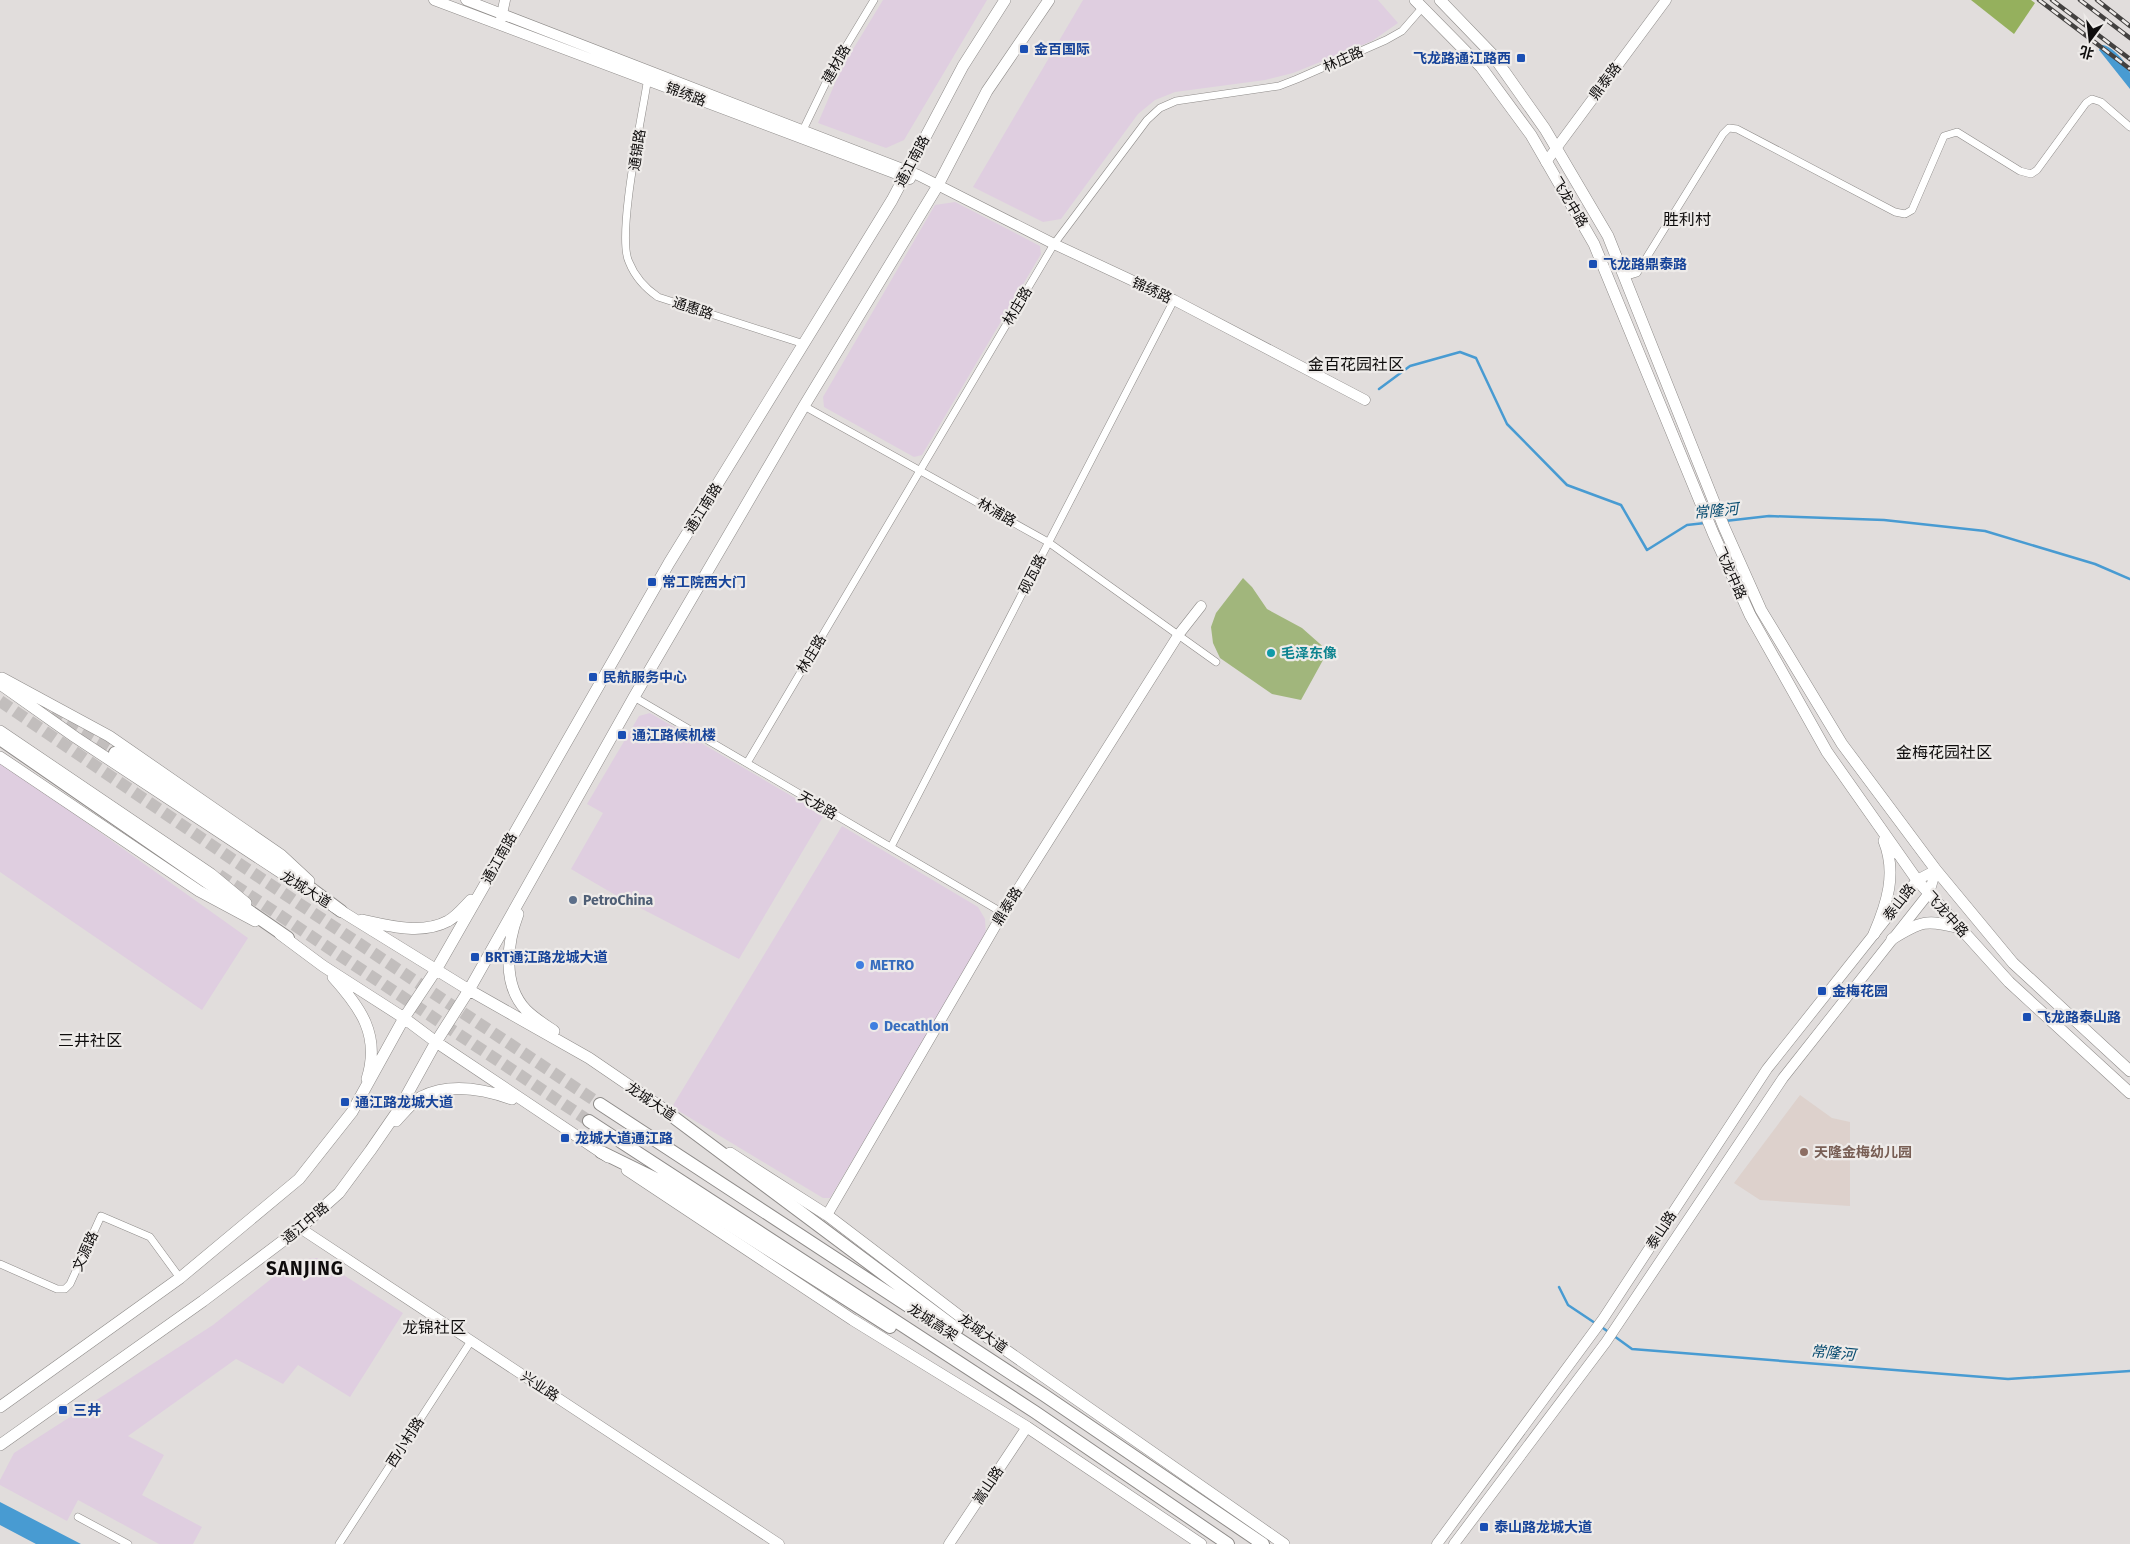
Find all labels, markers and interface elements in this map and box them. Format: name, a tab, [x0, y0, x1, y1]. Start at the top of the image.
north arrow	[2065, 15, 2115, 65]
place label: 金百国际	[1034, 41, 1090, 58]
street label: 建材路	[819, 42, 854, 87]
text: 北	[2078, 42, 2096, 62]
marker: 金百国际	[1018, 43, 1030, 55]
street label: 林庄路	[1321, 43, 1366, 76]
place label: 飞龙路通江路西	[1413, 50, 1511, 67]
marker: 飞龙路通江路西	[1515, 52, 1527, 64]
street label: 鼎泰路	[1586, 59, 1625, 103]
street label: 锦绣路	[663, 79, 708, 110]
street label: 通锦路	[626, 128, 649, 172]
street label: 通江南路	[892, 133, 933, 190]
street label: 飞龙中路	[1548, 174, 1591, 231]
district label: 胜利村	[1663, 210, 1711, 229]
place label: 飞龙路鼎泰路	[1603, 256, 1687, 273]
marker: 飞龙路鼎泰路	[1587, 258, 1599, 270]
street label: 锦绣路	[1129, 274, 1174, 307]
street label: 林庄路	[999, 284, 1036, 329]
street label: 通惠路	[670, 294, 715, 323]
district label: 金百花园社区	[1308, 355, 1404, 374]
street label: 通江南路	[681, 480, 725, 537]
street label: 林浦路	[974, 495, 1019, 530]
water label: 常隆河	[1693, 499, 1742, 522]
street label: 飞龙中路	[1711, 544, 1750, 602]
street label: 砚瓦路	[1015, 552, 1050, 597]
place label: 常工院西大门	[662, 574, 746, 591]
marker: 常工院西大门	[646, 576, 658, 588]
street label: 林庄路	[793, 632, 830, 677]
place label: 毛泽东像	[1281, 645, 1337, 662]
marker: 毛泽东像	[1265, 647, 1277, 659]
place label: 民航服务中心	[603, 669, 687, 686]
marker: 民航服务中心	[587, 671, 599, 683]
place label: 通江路候机楼	[632, 727, 716, 744]
marker: 通江路候机楼	[616, 729, 628, 741]
district label: 金梅花园社区	[1896, 743, 1992, 762]
street label: 天龙路	[795, 788, 840, 823]
street label: 通江南路	[478, 830, 520, 887]
street label: 龙城大道	[277, 867, 334, 911]
street label: 泰山路	[1880, 881, 1919, 924]
street label: 鼎泰路	[989, 884, 1026, 929]
street label: 飞龙中路	[1922, 888, 1972, 941]
place label: PetroChina	[583, 892, 653, 909]
marker: PetroChina	[567, 894, 579, 906]
place label: BRT通江路龙城大道	[485, 949, 608, 966]
marker: BRT通江路龙城大道	[469, 951, 481, 963]
place label: METRO	[870, 957, 914, 974]
marker: METRO	[854, 959, 866, 971]
place label: 金梅花园	[1832, 983, 1888, 1000]
marker: 金梅花园	[1816, 985, 1828, 997]
place label: 飞龙路泰山路	[2037, 1009, 2121, 1026]
marker: 飞龙路泰山路	[2021, 1011, 2033, 1023]
place label: Decathlon	[884, 1018, 949, 1035]
marker: Decathlon	[868, 1020, 880, 1032]
district label: 三井社区	[58, 1031, 122, 1050]
street label: 龙城大道	[623, 1079, 679, 1124]
place label: 通江路龙城大道	[355, 1094, 453, 1111]
marker: 通江路龙城大道	[339, 1096, 351, 1108]
place label: 龙城大道通江路	[575, 1130, 673, 1147]
marker: 龙城大道通江路	[559, 1132, 571, 1144]
place label: 天隆金梅幼儿园	[1814, 1144, 1912, 1161]
marker: 天隆金梅幼儿园	[1798, 1146, 1810, 1158]
street label: 通江中路	[278, 1199, 332, 1248]
street label: 泰山路	[1643, 1208, 1680, 1253]
street label: 文源路	[69, 1229, 102, 1274]
district label: SANJING	[266, 1257, 344, 1280]
street label: 龙城高架	[905, 1300, 961, 1345]
street label: 龙城大道	[955, 1310, 1010, 1357]
district label: 龙锦社区	[402, 1318, 466, 1337]
water label: 常隆河	[1810, 1342, 1859, 1364]
street label: 兴业路	[517, 1368, 562, 1405]
place label: 三井	[73, 1402, 101, 1419]
marker: 三井	[57, 1404, 69, 1416]
street label: 西小村路	[383, 1414, 428, 1470]
street label: 嵩山路	[970, 1463, 1007, 1507]
place label: 泰山路龙城大道	[1494, 1519, 1592, 1536]
marker: 泰山路龙城大道	[1478, 1521, 1490, 1533]

